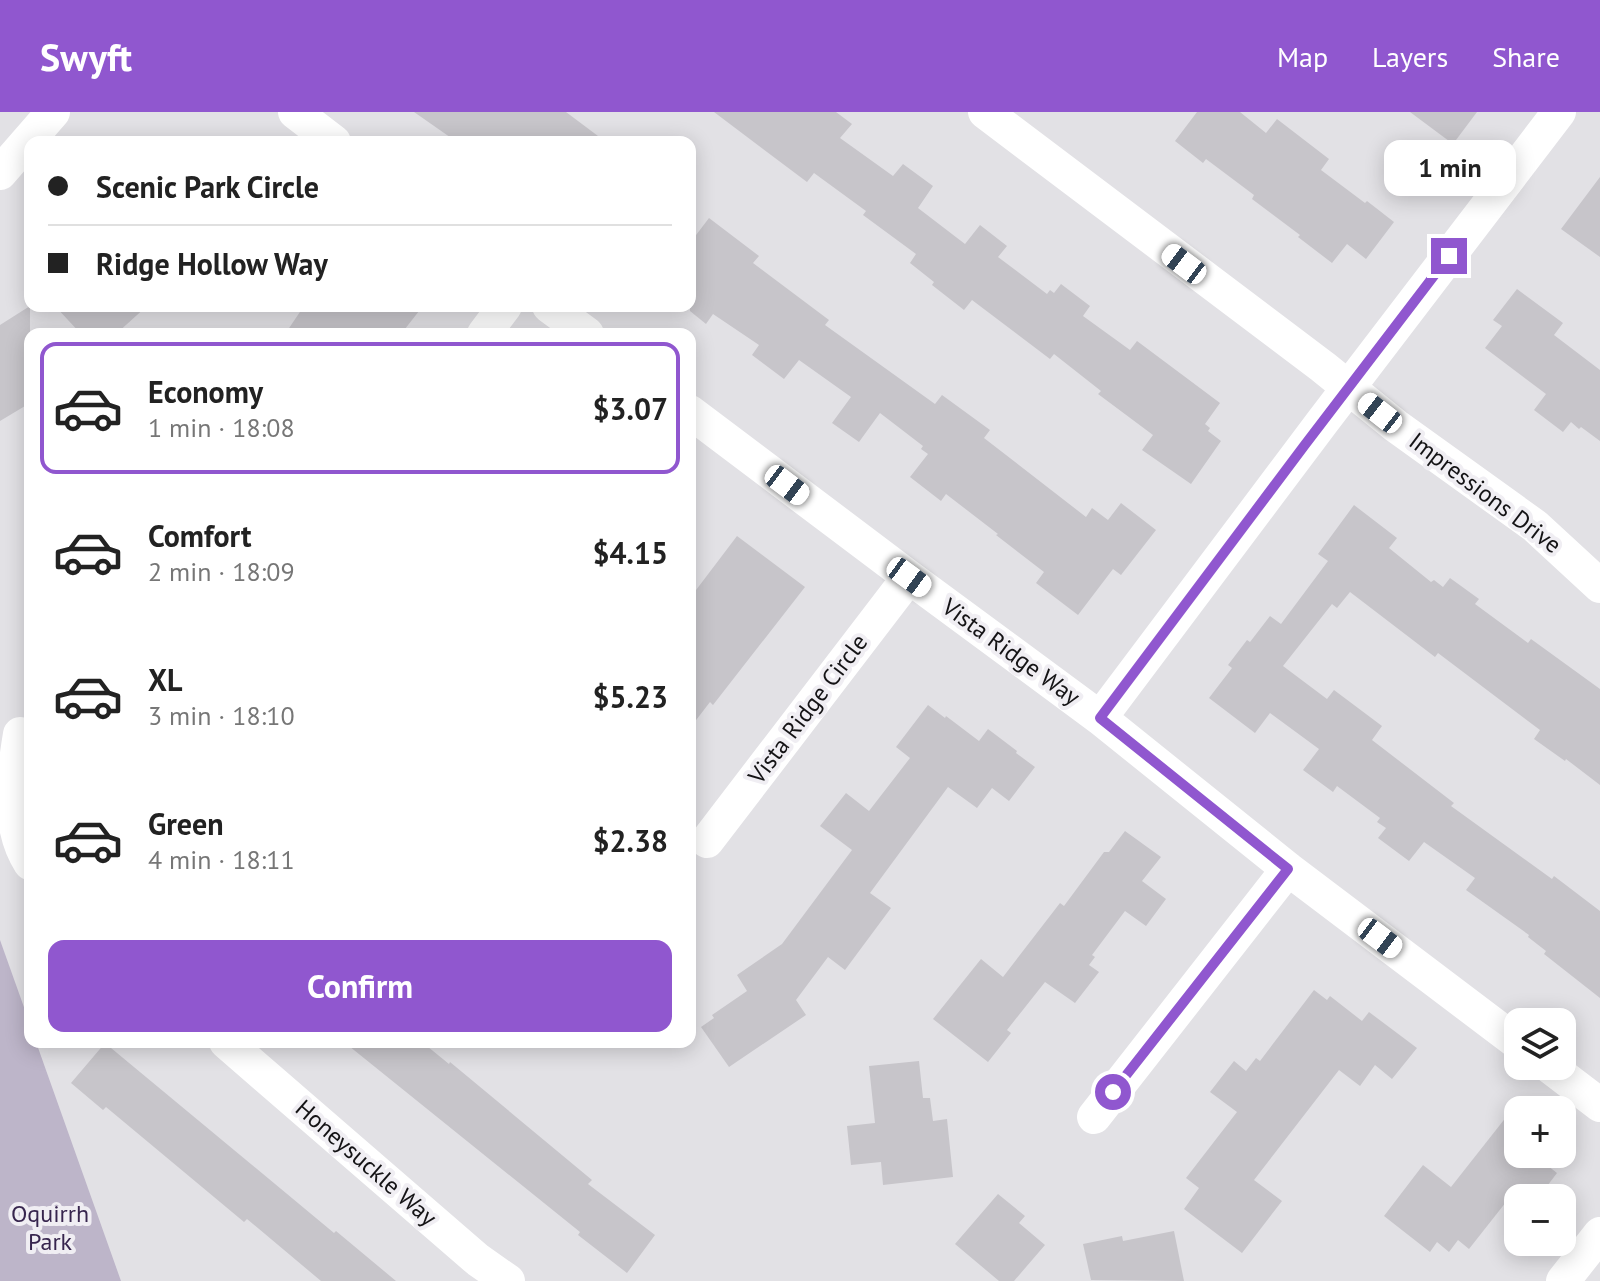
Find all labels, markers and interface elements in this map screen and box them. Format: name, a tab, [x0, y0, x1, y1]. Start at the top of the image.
text: Swyft	[40, 32, 132, 81]
text: Map	[1277, 38, 1328, 75]
text: Layers	[1372, 38, 1448, 75]
text: Share	[1492, 38, 1560, 75]
callout: 1 min	[1383, 140, 1515, 196]
text: 1 min	[1418, 151, 1482, 184]
text: Scenic Park Circle	[96, 167, 319, 206]
route end	[1431, 238, 1467, 274]
car	[1158, 240, 1210, 288]
text: Ridge Hollow Way	[96, 244, 328, 283]
icon: car	[52, 372, 124, 444]
text: Economy	[148, 372, 263, 411]
text: $3.07	[593, 389, 668, 428]
car	[1354, 389, 1406, 437]
text: 1 min · 18:08	[148, 411, 295, 444]
street label: Impressions Drive	[1403, 425, 1568, 560]
car	[761, 461, 813, 509]
icon: car	[52, 516, 124, 588]
text: Comfort	[148, 516, 251, 555]
text: $4.15	[593, 533, 668, 572]
car	[883, 553, 935, 601]
text: 2 min · 18:09	[148, 555, 295, 588]
street label: Vista Ridge Way	[935, 590, 1086, 712]
street label: Vista Ridge Circle	[740, 627, 874, 791]
icon: car	[52, 660, 124, 732]
text: XL	[148, 660, 182, 699]
text: $5.23	[593, 677, 668, 716]
text: 3 min · 18:10	[148, 699, 295, 732]
icon: car	[52, 804, 124, 876]
text: Green	[148, 804, 223, 843]
text: $2.38	[593, 821, 668, 860]
text: 4 min · 18:11	[148, 843, 295, 876]
car	[1354, 914, 1406, 962]
button: Confirm	[48, 940, 672, 1032]
map controls	[1504, 1008, 1576, 1256]
button: layers	[1504, 1008, 1576, 1080]
route start	[1095, 1074, 1131, 1110]
street label: Honeysuckle Way	[289, 1093, 443, 1233]
button: +	[1504, 1096, 1576, 1168]
button: −	[1504, 1184, 1576, 1256]
park label: Oquirrh Park	[11, 1198, 89, 1257]

